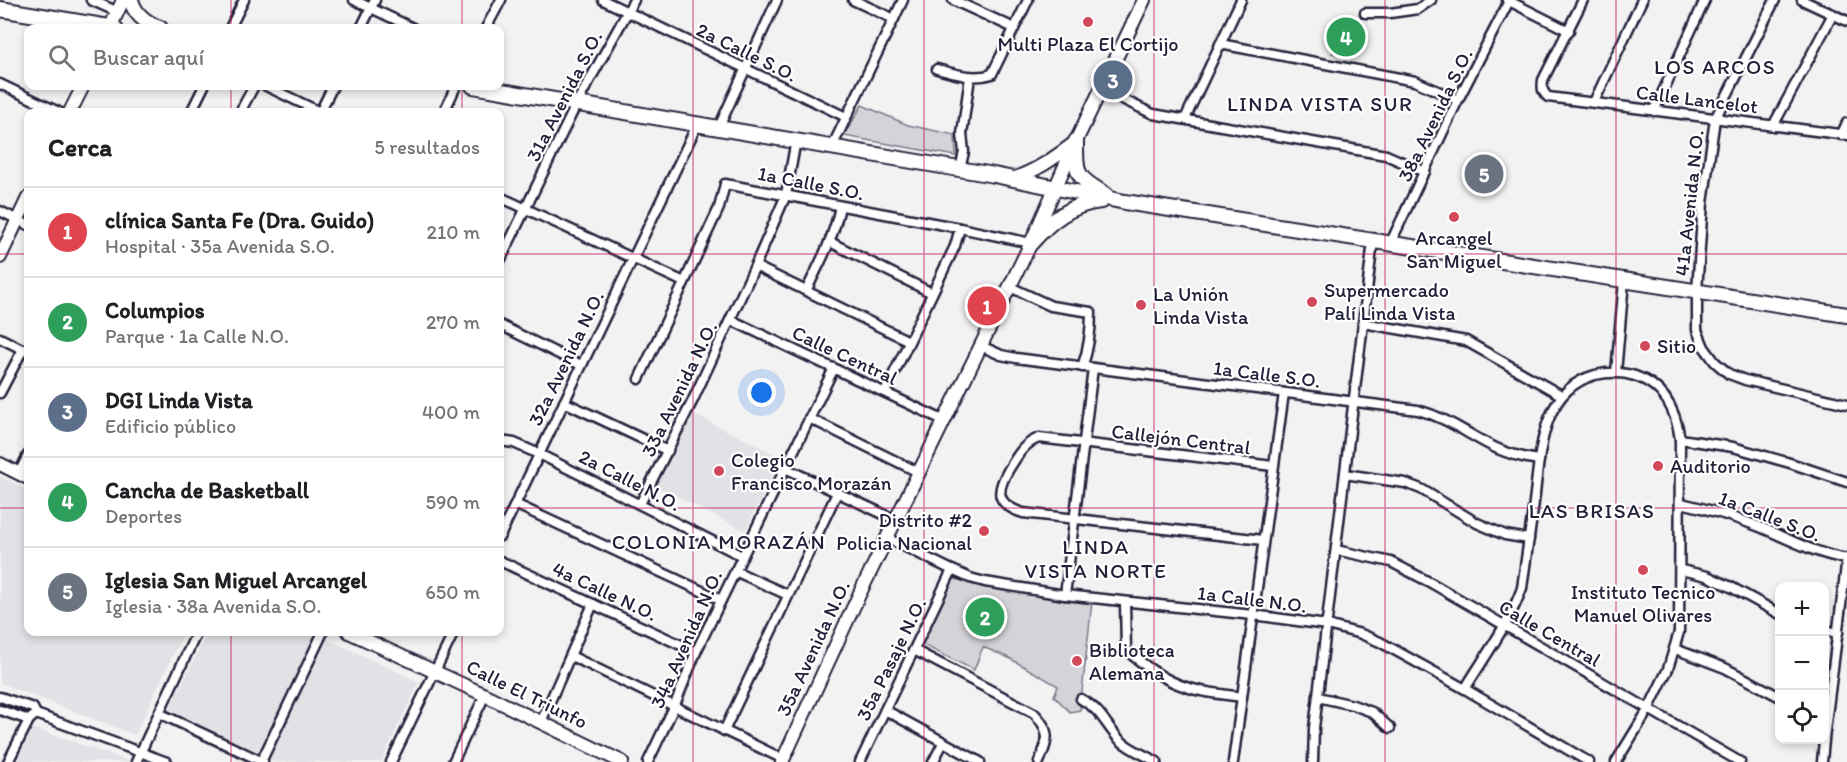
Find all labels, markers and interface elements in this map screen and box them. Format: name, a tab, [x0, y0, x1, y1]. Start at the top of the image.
marker: Multi Plaza El Cortijo	[1081, 15, 1095, 29]
pin: 4	[1326, 15, 1366, 60]
street label: 2a Calle S.O.	[693, 17, 801, 87]
search box	[24, 24, 504, 90]
street label: 31a Avenida S.O.	[521, 27, 607, 165]
place label: Multi Plaza El Cortijo	[997, 32, 1179, 56]
icon: search	[45, 41, 78, 74]
text: Buscar aquí	[93, 44, 204, 71]
street label: 38a Avenida S.O.	[1392, 44, 1478, 186]
district label: LOS ARCOS	[1654, 54, 1776, 79]
pin: 3	[1094, 58, 1132, 103]
street label: Calle Lancelot	[1635, 80, 1759, 118]
district label: LINDA VISTA SUR	[1227, 91, 1413, 116]
street label: 41a Avenida N.O.	[1669, 129, 1709, 277]
text: Cerca	[48, 131, 112, 163]
text: 5 resultados	[374, 135, 480, 159]
pin: 5	[1464, 152, 1504, 196]
street label: 1a Calle S.O.	[756, 161, 866, 205]
text: clínica Santa Fe (Dra. Guido)	[105, 207, 374, 234]
marker: Arcangel San Miguel	[1447, 210, 1461, 224]
text: 1	[63, 220, 72, 244]
text: 210 m	[427, 220, 480, 244]
place label: Arcangel San Miguel	[1406, 226, 1502, 273]
text: Hospital · 35a Avenida S.O.	[105, 234, 335, 258]
place label: Supermercado Palí Linda Vista	[1324, 278, 1455, 325]
place label: La Unión Linda Vista	[1153, 282, 1249, 329]
pin: 1	[968, 284, 1006, 328]
street label: 32a Avenida N.O.	[523, 287, 609, 429]
marker: Supermercado Palí Linda Vista	[1305, 295, 1319, 309]
text: Columpios	[105, 297, 205, 324]
marker: La Unión Linda Vista	[1134, 298, 1148, 312]
text: 2	[62, 310, 73, 334]
text: 270 m	[426, 310, 480, 334]
street label: 33a Avenida N.O.	[636, 318, 722, 460]
street label: Calle Central	[788, 320, 902, 390]
text: Parque · 1a Calle N.O.	[105, 324, 289, 348]
place label: Sitio	[1657, 334, 1696, 358]
marker: Sitio	[1638, 339, 1652, 353]
street label: 1a Calle S.O.	[1212, 356, 1322, 392]
your location	[747, 378, 776, 407]
text: DGI Linda Vista	[105, 387, 253, 414]
text: 3	[62, 400, 73, 424]
text: 400 m	[422, 400, 480, 424]
text: Edificio público	[105, 414, 236, 438]
street label: Callejón Central	[1110, 419, 1252, 459]
street label: 2a Calle N.O.	[575, 444, 685, 516]
place label: Colegio Francisco Morazán	[731, 448, 892, 495]
place label: Auditorio	[1670, 454, 1751, 478]
marker: Auditorio	[1651, 459, 1665, 473]
marker: Colegio Francisco Morazán	[712, 464, 726, 478]
text: Cancha de Basketball	[105, 477, 309, 504]
street label: 1a Calle S.O.	[1715, 485, 1825, 547]
text: 4	[61, 490, 74, 514]
text: 590 m	[425, 490, 480, 514]
district label: LAS BRISAS	[1529, 498, 1655, 523]
text: Deportes	[105, 504, 182, 528]
place label: Distrito #2 Policia Nacional	[836, 508, 972, 555]
marker: Distrito #2 Policia Nacional	[977, 524, 991, 538]
district label: COLONIA MORAZÁN	[612, 529, 826, 554]
district label: LINDA VISTA NORTE	[1025, 534, 1167, 583]
street label: 4a Calle N.O.	[549, 556, 661, 626]
marker: Instituto Tecnico Manuel Olivares	[1636, 563, 1650, 577]
street label: 34a Avenida N.O.	[645, 566, 727, 712]
text: Iglesia San Miguel Arcangel	[105, 567, 367, 594]
street label: 35a Avenida N.O.	[771, 576, 855, 720]
text: 5	[62, 580, 73, 604]
text: 650 m	[425, 580, 480, 604]
street label: 1a Calle N.O.	[1196, 580, 1308, 618]
place label: Instituto Tecnico Manuel Olivares	[1571, 580, 1715, 627]
map controls	[1775, 582, 1829, 744]
button: +	[1775, 582, 1829, 636]
text: Iglesia · 38a Avenida S.O.	[105, 594, 321, 618]
street label: 35a Pasaje N.O.	[851, 594, 931, 724]
pin: 2	[966, 594, 1004, 640]
street label: Calle Central	[1495, 594, 1605, 672]
button: −	[1775, 636, 1829, 690]
place label: Biblioteca Alemana	[1089, 638, 1175, 685]
street label: Calle El Triunfo	[462, 654, 592, 734]
marker: Biblioteca Alemana	[1070, 654, 1084, 668]
button: locate	[1775, 690, 1829, 744]

